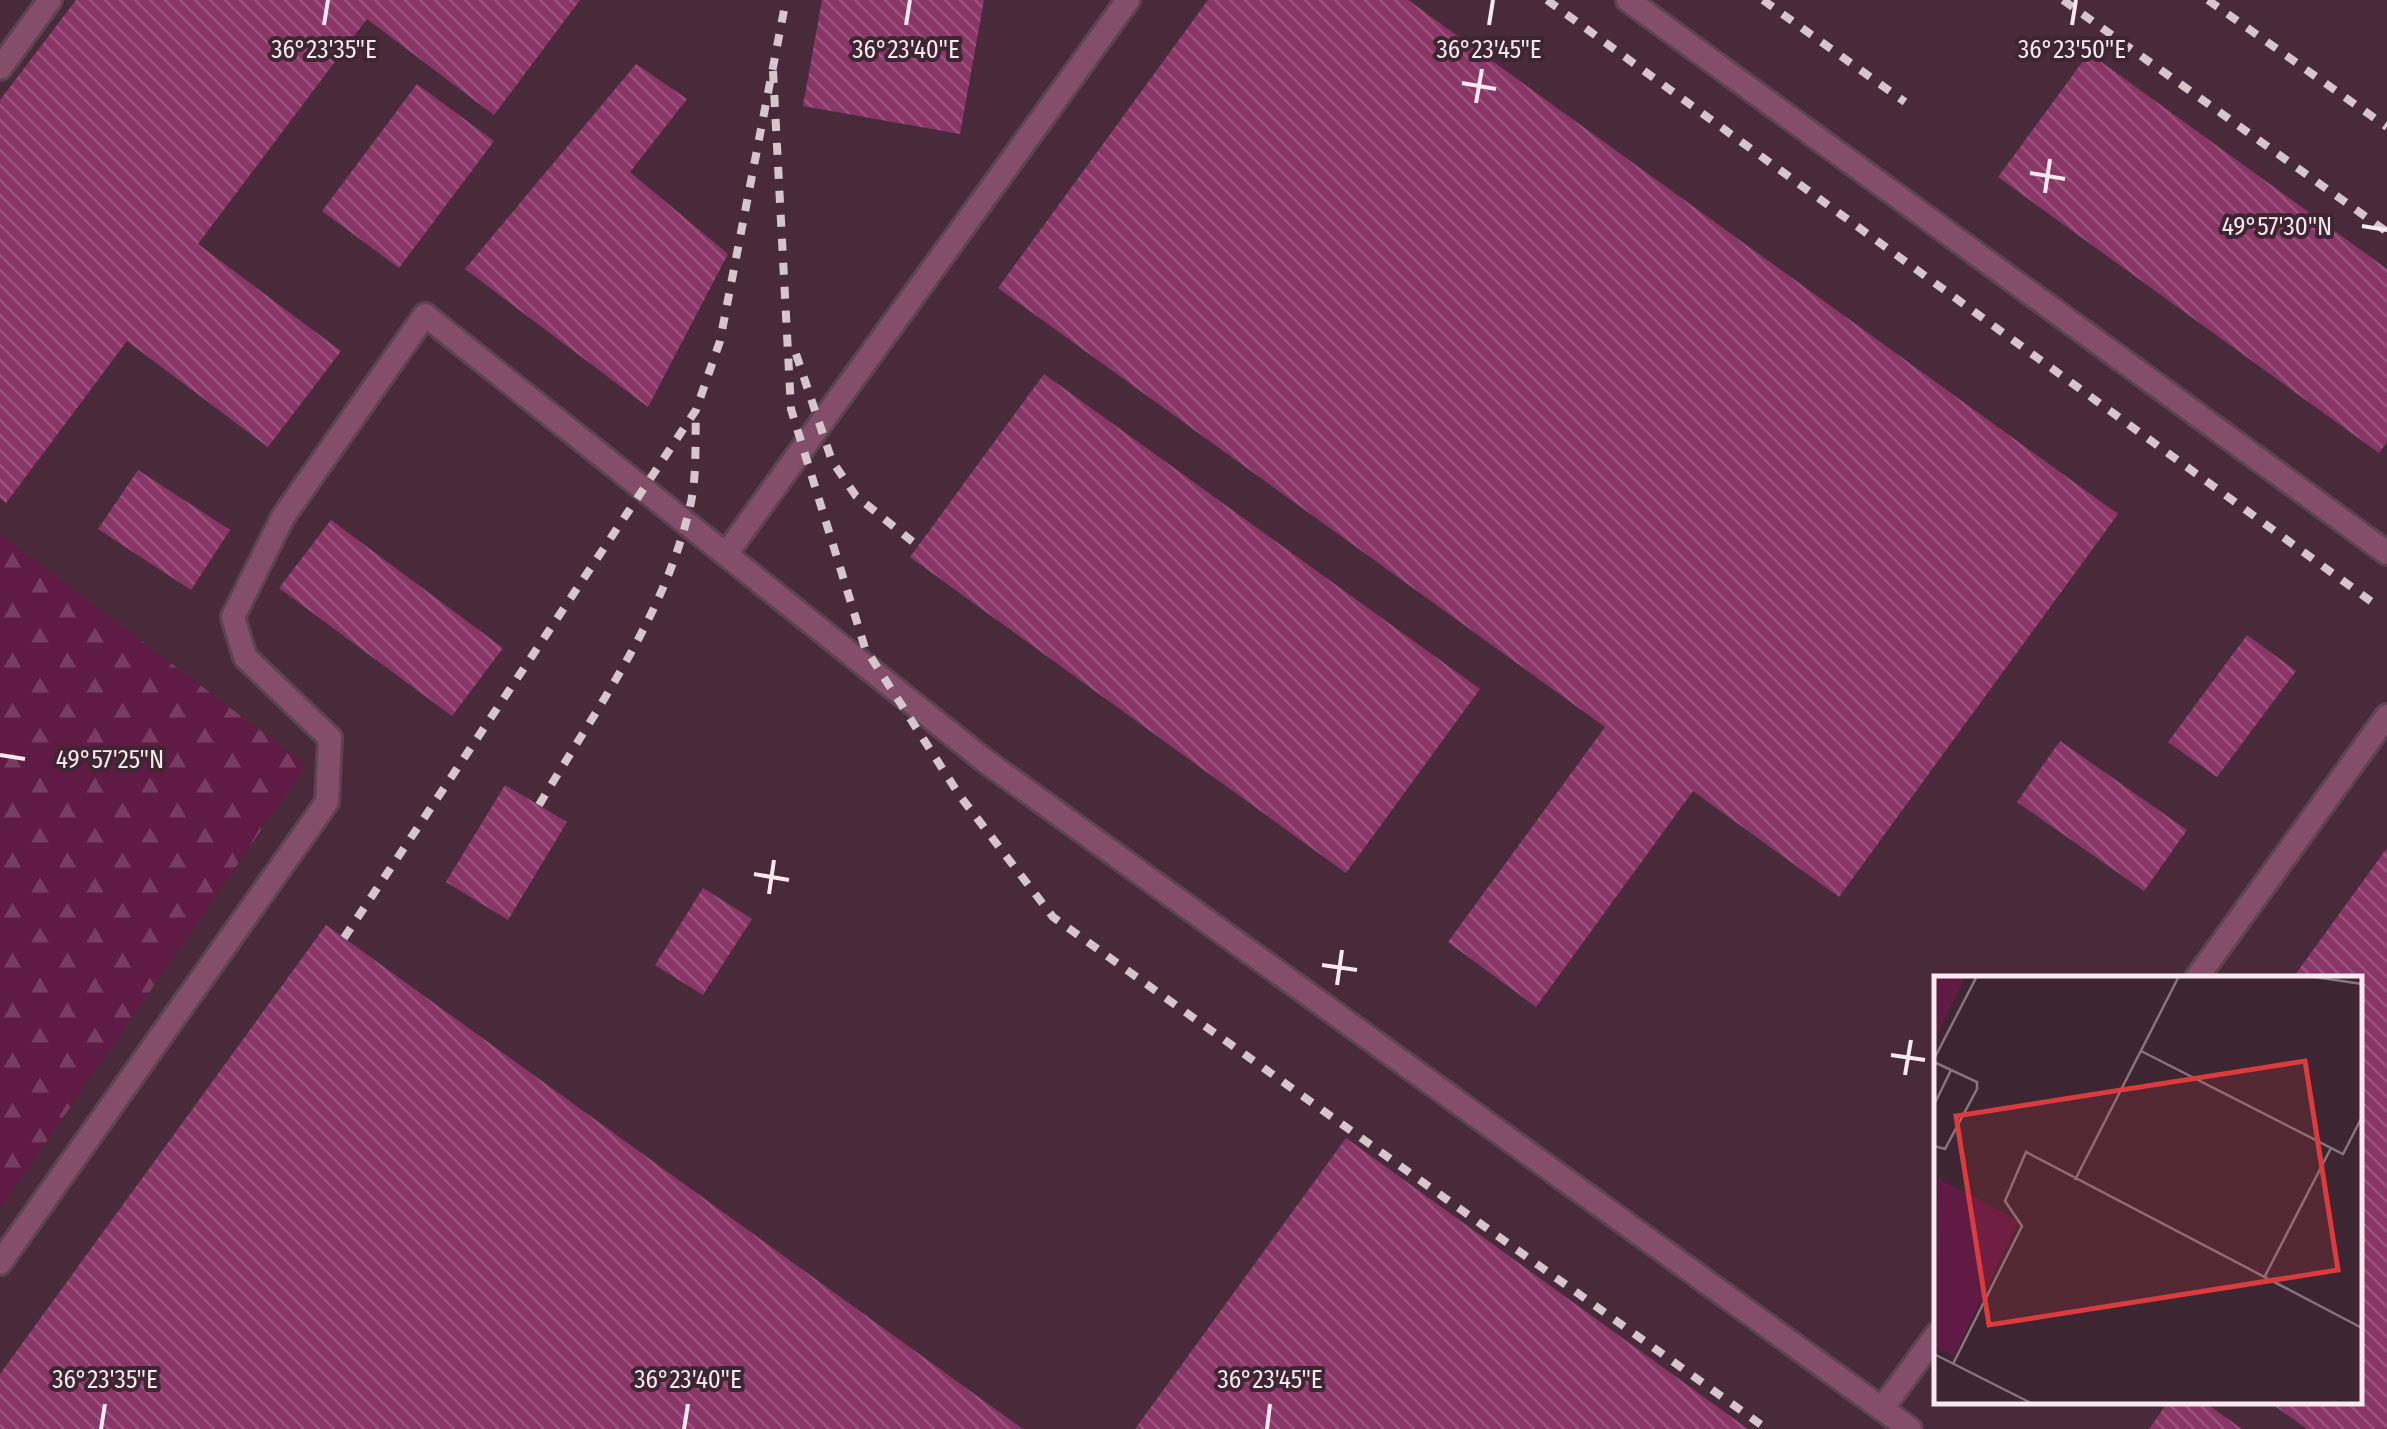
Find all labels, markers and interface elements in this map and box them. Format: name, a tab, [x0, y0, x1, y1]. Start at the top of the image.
text: 36°23'35"E	[271, 35, 377, 65]
text: 36°23'40"E	[852, 35, 960, 65]
text: 36°23'45"E	[1436, 35, 1542, 65]
text: 36°23'50"E	[2018, 35, 2126, 65]
text: 49°57'30"N	[2222, 212, 2332, 242]
text: 49°57'25"N	[56, 745, 164, 775]
inset map	[1934, 976, 2362, 1404]
text: 36°23'35"E	[52, 1365, 158, 1395]
text: 36°23'40"E	[634, 1365, 742, 1395]
text: 36°23'45"E	[1217, 1365, 1323, 1395]

